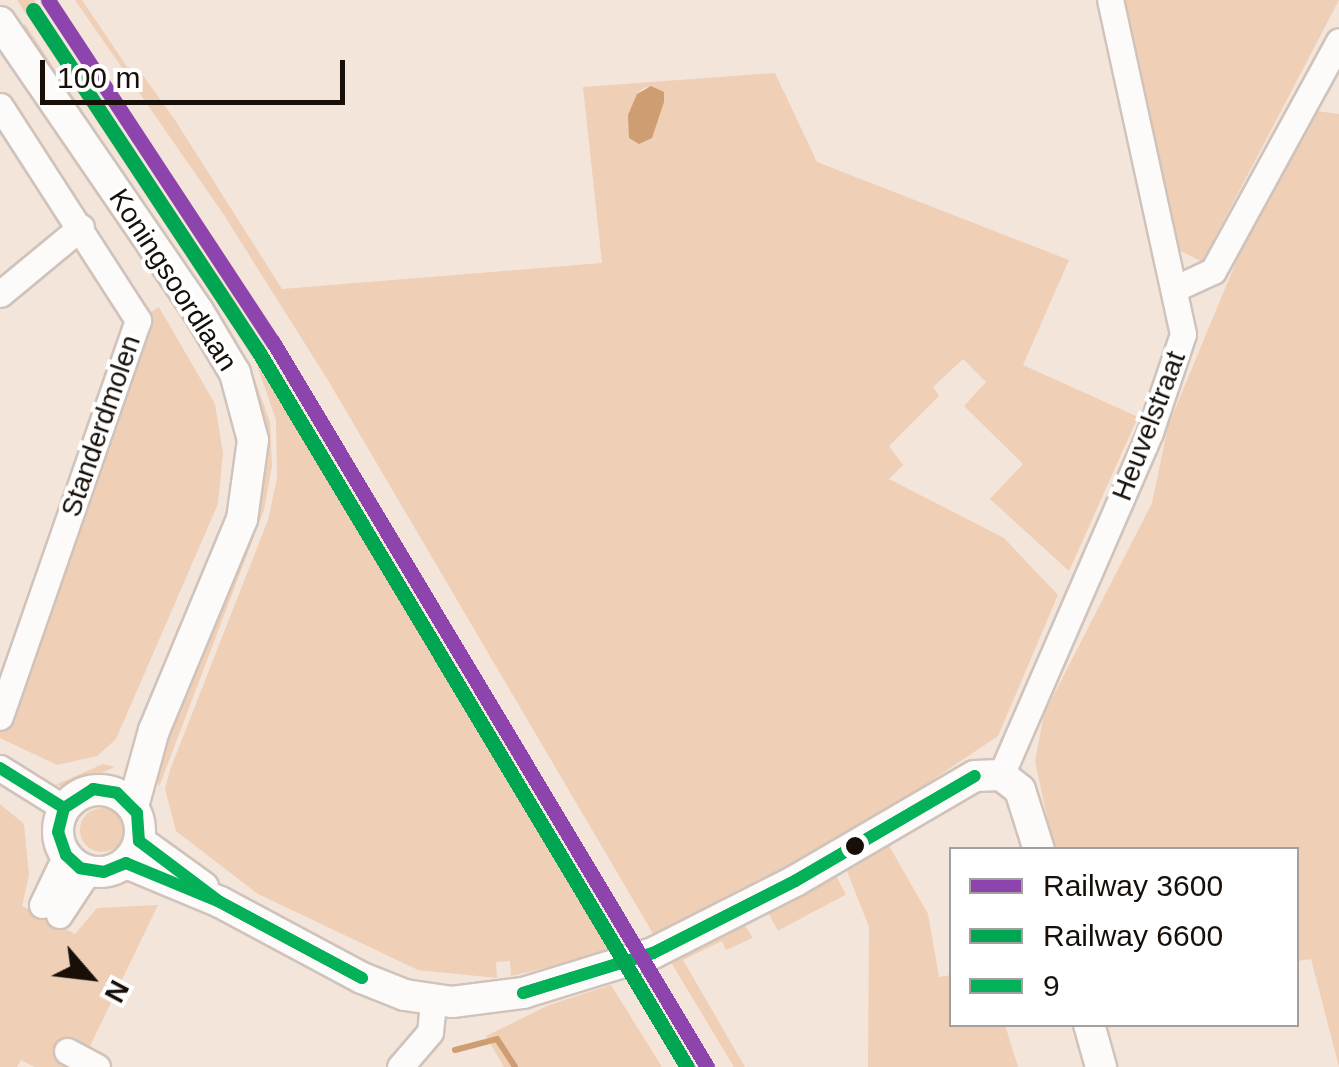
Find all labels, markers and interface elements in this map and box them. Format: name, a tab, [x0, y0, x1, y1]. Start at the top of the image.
scale bar	[45, 40, 350, 102]
text: 100 m	[57, 61, 140, 94]
street label: Koningsoordlaan	[102, 183, 244, 377]
street label: Standerdmolen	[54, 331, 148, 521]
street label: Heuvelstraat	[1105, 347, 1193, 505]
unlabelled marker	[845, 836, 865, 856]
legend	[949, 847, 1299, 1027]
text: Railway 3600	[1043, 869, 1223, 902]
text: Railway 6600	[1043, 919, 1223, 952]
north arrow	[40, 927, 140, 1027]
text: 9	[1043, 969, 1060, 1002]
text: N	[98, 975, 135, 1008]

